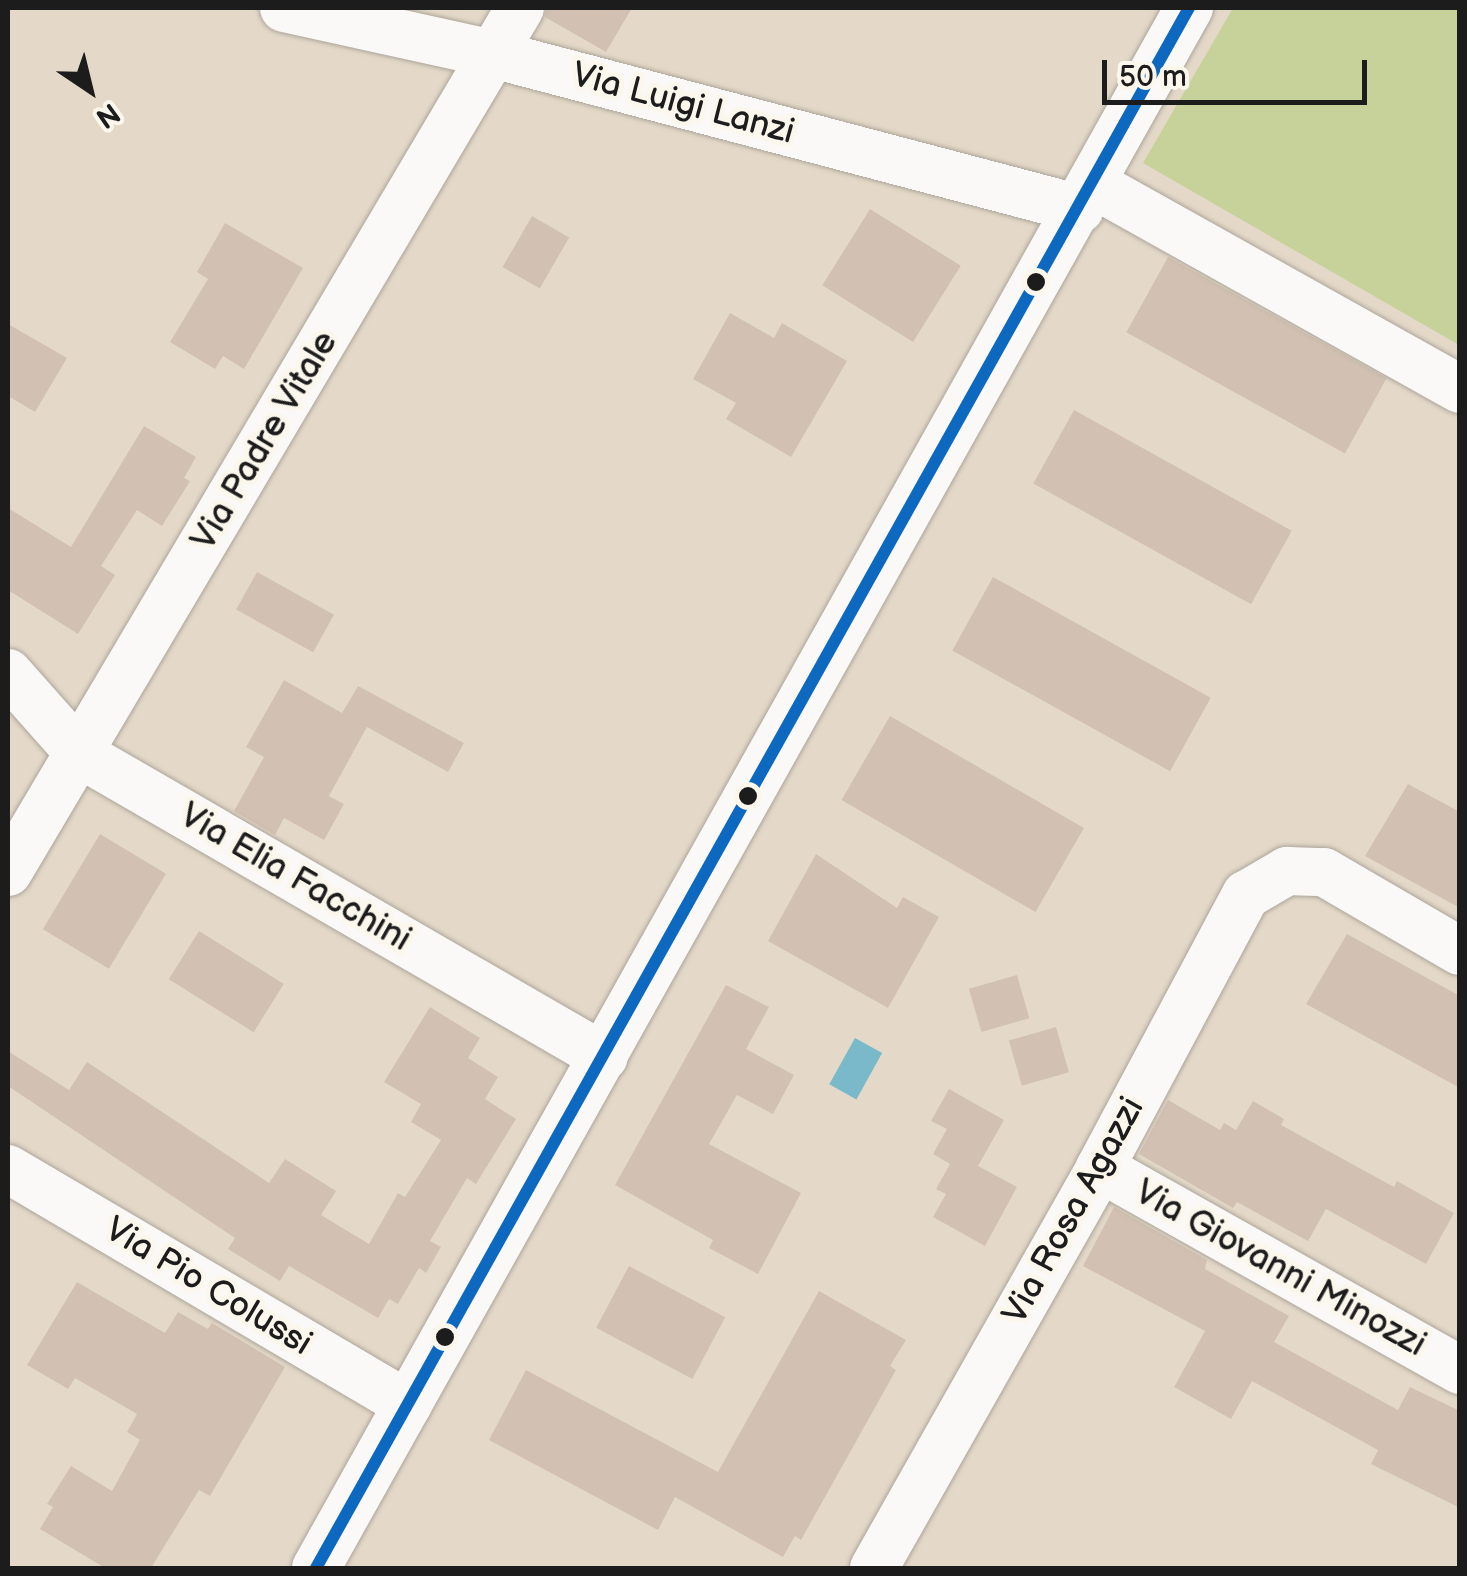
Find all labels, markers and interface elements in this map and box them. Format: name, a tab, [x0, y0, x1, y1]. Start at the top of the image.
north arrow	[40, 40, 140, 140]
scale bar	[1107, 40, 1372, 102]
street label: Via Luigi Lanzi	[567, 54, 799, 154]
text: 50 m	[1119, 59, 1187, 95]
text: N	[89, 95, 126, 135]
unlabelled marker	[1026, 272, 1046, 292]
street label: Via Padre Vitale	[183, 323, 347, 559]
unlabelled marker	[738, 786, 758, 806]
street label: Via Elia Facchini	[172, 795, 418, 961]
street label: Via Rosa Agazzi	[994, 1090, 1154, 1332]
street label: Via Giovanni Minozzi	[1127, 1172, 1433, 1366]
street label: Via Pio Colussi	[97, 1209, 319, 1365]
unlabelled marker	[435, 1327, 455, 1347]

